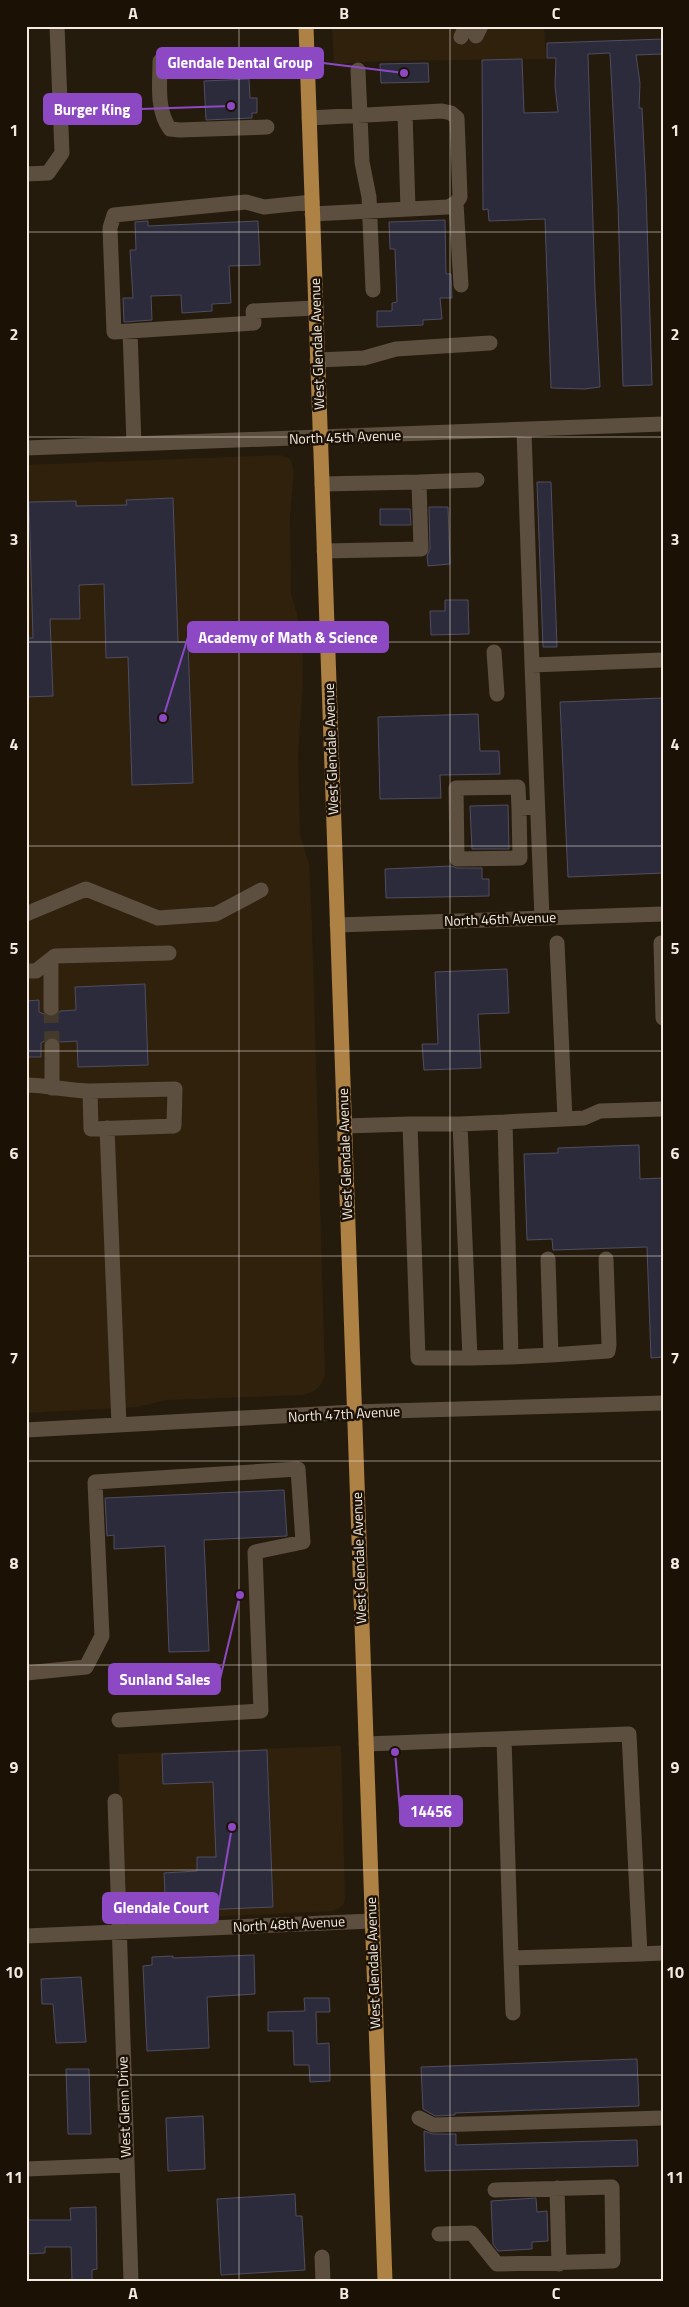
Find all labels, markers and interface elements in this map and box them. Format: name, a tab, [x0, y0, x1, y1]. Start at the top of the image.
text: A	[128, 1, 138, 25]
text: B	[339, 1, 349, 25]
text: C	[552, 1, 561, 25]
callout: Glendale Dental Group	[157, 48, 323, 78]
text: Glendale Dental Group	[167, 51, 313, 74]
callout: Burger King	[44, 94, 141, 124]
text: Burger King	[54, 98, 130, 121]
text: 1	[10, 118, 18, 142]
text: 1	[671, 118, 679, 142]
street label: West Glendale Avenue	[304, 278, 329, 410]
text: 2	[10, 322, 18, 346]
text: 2	[671, 322, 679, 346]
street label: North 45th Avenue	[289, 424, 401, 449]
text: 3	[10, 527, 18, 551]
text: 3	[671, 527, 679, 551]
callout: Academy of Math & Science	[188, 622, 388, 652]
text: Academy of Math & Science	[198, 626, 378, 649]
street label: West Glendale Avenue	[318, 683, 343, 815]
text: 4	[10, 732, 19, 756]
text: 4	[671, 732, 680, 756]
street label: North 46th Avenue	[444, 906, 556, 931]
text: 5	[10, 936, 19, 960]
text: 5	[671, 936, 680, 960]
street label: West Glendale Avenue	[332, 1088, 357, 1220]
text: 6	[10, 1141, 19, 1165]
text: 6	[671, 1141, 680, 1165]
text: 7	[10, 1346, 18, 1370]
text: 7	[671, 1346, 679, 1370]
street label: North 47th Avenue	[287, 1400, 401, 1427]
street label: West Glendale Avenue	[346, 1492, 371, 1624]
text: 8	[10, 1551, 19, 1575]
text: 8	[671, 1551, 680, 1575]
callout: Sunland Sales	[109, 1664, 220, 1694]
text: Sunland Sales	[120, 1668, 210, 1691]
text: 9	[10, 1755, 19, 1779]
text: 9	[671, 1755, 680, 1779]
callout: 14456	[400, 1796, 462, 1826]
text: 14456	[410, 1800, 452, 1823]
callout: Glendale Court	[103, 1893, 218, 1923]
text: Glendale Court	[113, 1896, 209, 1919]
street label: West Glendale Avenue	[360, 1897, 385, 2029]
street label: North 48th Avenue	[232, 1910, 346, 1937]
text: 10	[5, 1960, 23, 1984]
text: 10	[666, 1960, 684, 1984]
street label: West Glenn Drive	[111, 2056, 136, 2158]
text: 11	[5, 2165, 23, 2189]
text: 11	[666, 2165, 684, 2189]
text: A	[128, 2281, 138, 2305]
text: B	[339, 2281, 349, 2305]
text: C	[552, 2281, 561, 2305]

